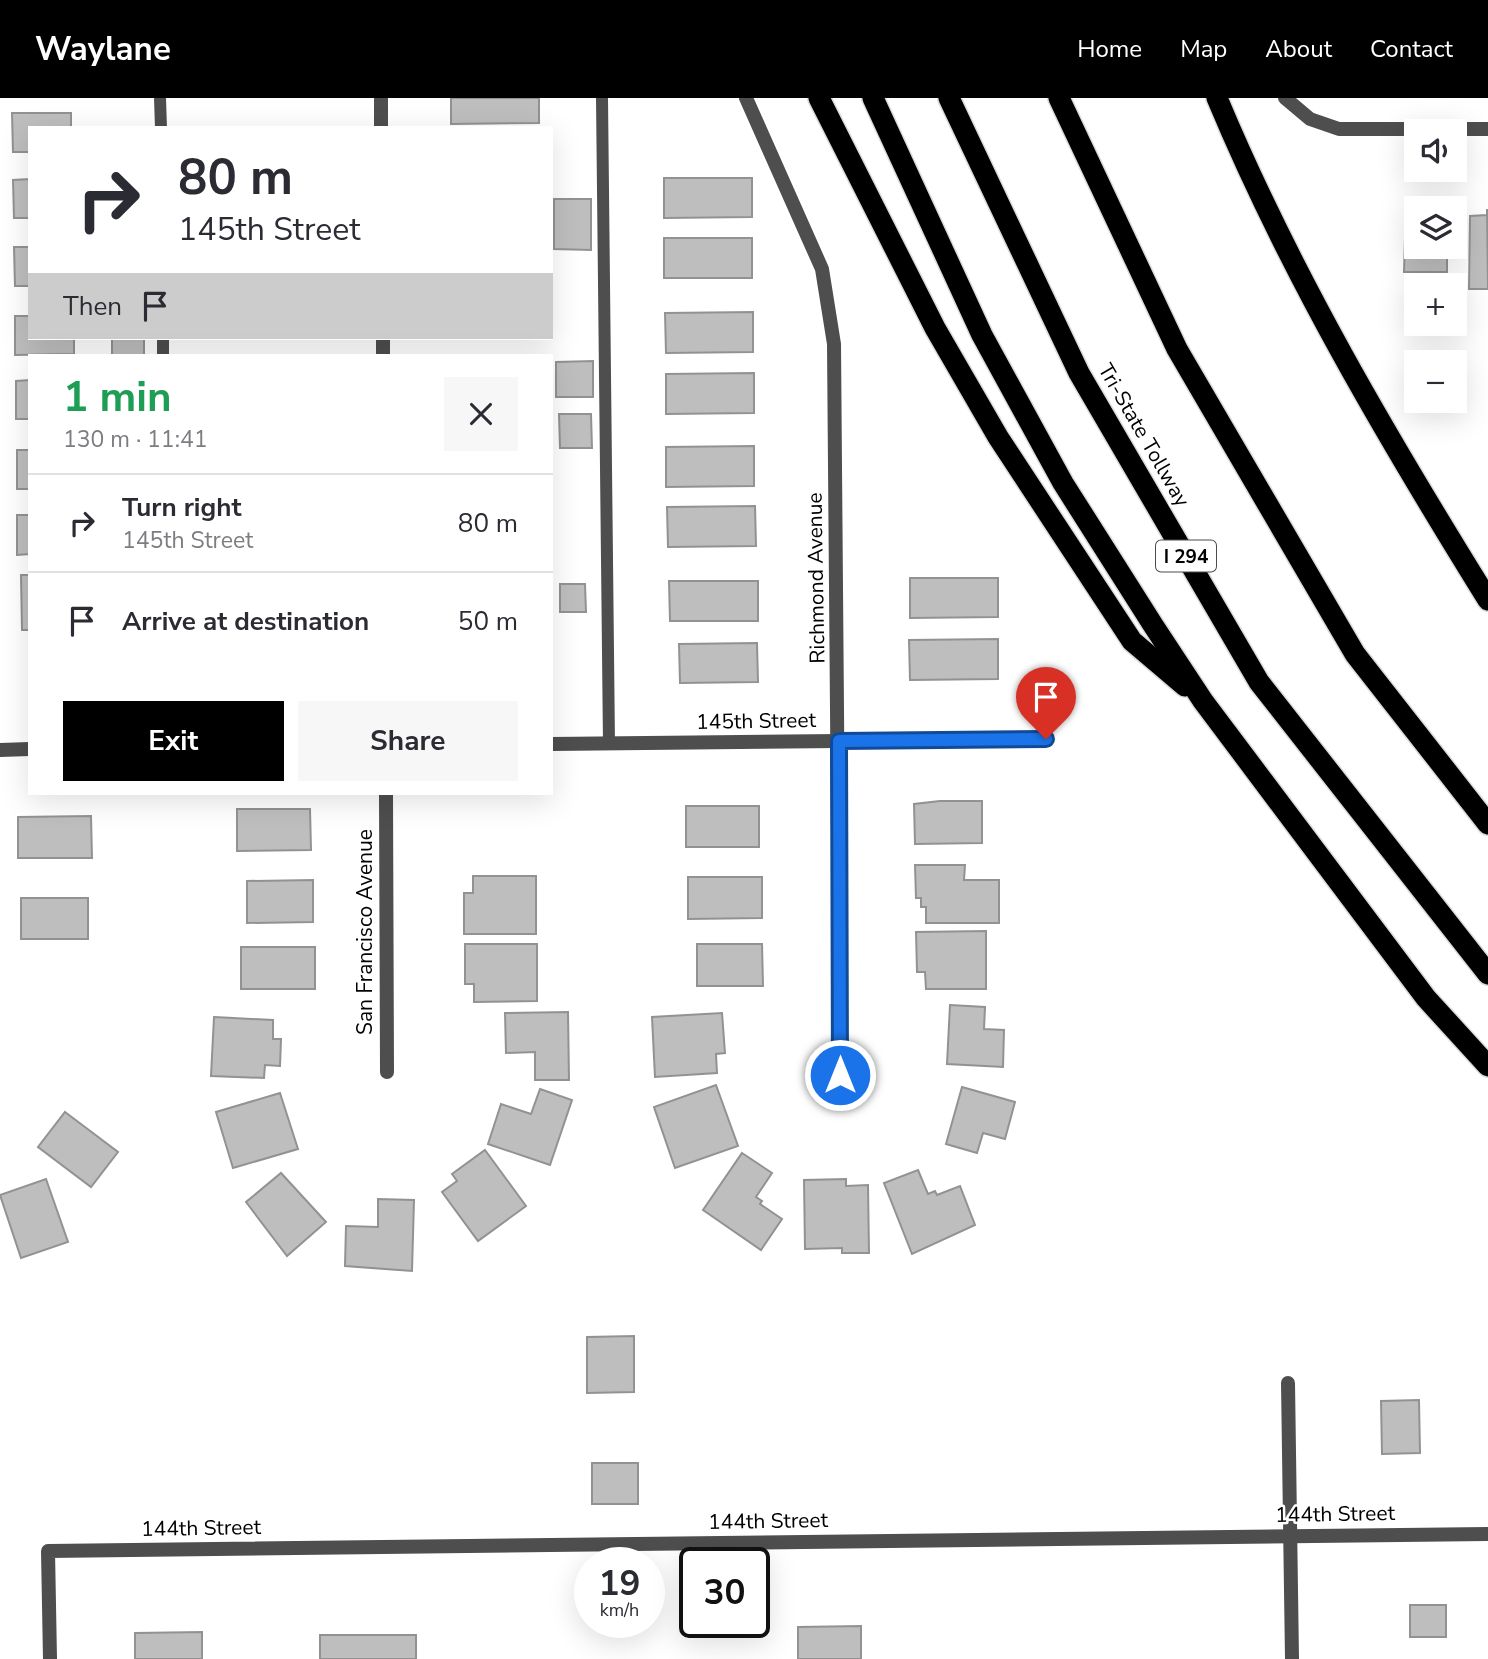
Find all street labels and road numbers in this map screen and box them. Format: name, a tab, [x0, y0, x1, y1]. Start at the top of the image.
street label: Tri-State Tollway	[1092, 358, 1197, 512]
street label: Richmond Avenue	[801, 492, 831, 664]
road number: I 294	[1156, 540, 1216, 572]
street label: 145th Street	[696, 706, 817, 736]
street label: San Francisco Avenue	[351, 829, 379, 1035]
street label: 144th Street	[1275, 1499, 1396, 1529]
street label: 144th Street	[708, 1506, 829, 1536]
street label: 144th Street	[141, 1513, 262, 1543]

